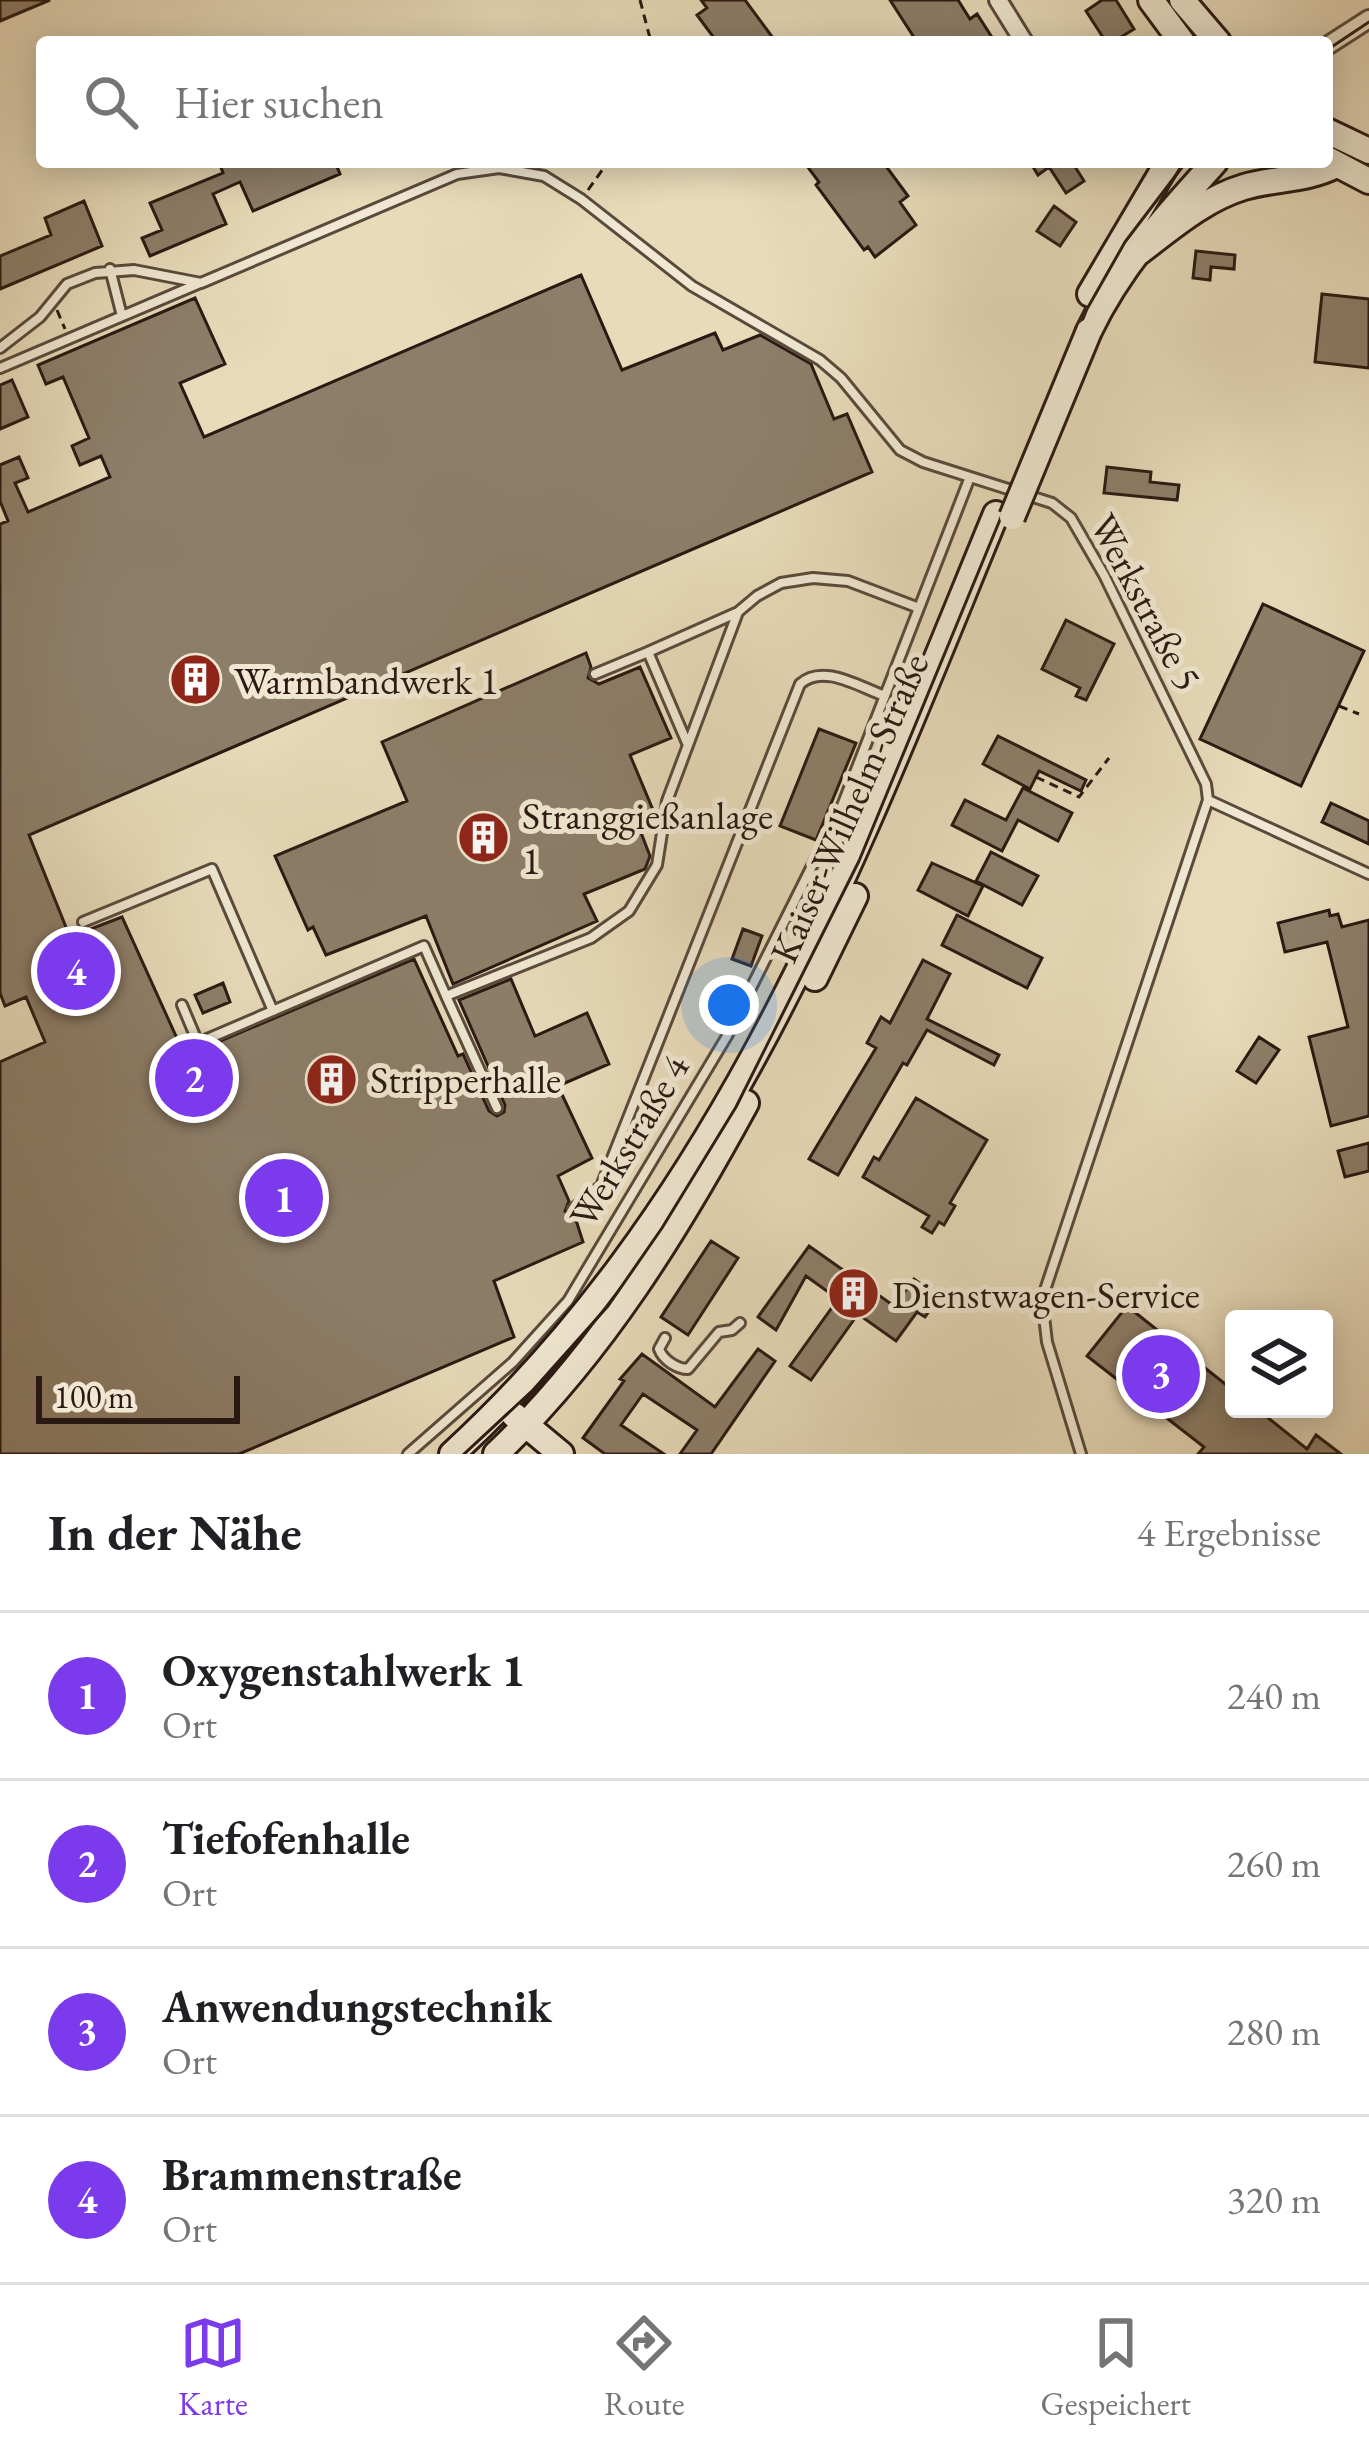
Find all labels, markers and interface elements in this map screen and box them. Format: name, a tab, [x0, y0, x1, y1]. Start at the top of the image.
search box	[36, 36, 1333, 168]
icon: search	[78, 69, 144, 135]
text: Hier suchen	[174, 73, 384, 131]
street label: Werkstraße 5	[1078, 505, 1214, 699]
street label: Kaiser-Wilhelm-Straße	[758, 645, 940, 971]
building icon: Warmbandwerk 1	[167, 652, 223, 708]
place label: Warmbandwerk 1	[234, 655, 499, 706]
place label: Stranggießanlage 1	[522, 790, 773, 886]
building icon: Stranggießanlage 1	[455, 809, 511, 865]
pin: 4	[37, 926, 115, 1016]
your location	[699, 975, 759, 1035]
pin: 2	[155, 1033, 233, 1123]
street label: Werkstraße 4	[557, 1045, 701, 1237]
building icon: Stripperhalle	[303, 1051, 359, 1107]
place label: Stripperhalle	[370, 1054, 561, 1105]
pin: 1	[245, 1153, 323, 1243]
building icon: Dienstwagen-Service	[825, 1266, 881, 1322]
place label: Dienstwagen-Service	[892, 1269, 1200, 1320]
map controls	[1225, 1310, 1333, 1418]
button: layers	[1225, 1310, 1333, 1418]
pin: 3	[1122, 1329, 1200, 1419]
scale bar	[36, 1370, 240, 1423]
text: 100 m	[54, 1375, 134, 1418]
text: In der Nähe	[48, 1499, 302, 1565]
text: 4 Ergebnisse	[1137, 1507, 1321, 1558]
text: Oxygenstahlwerk 1	[162, 1641, 525, 1699]
text: 1	[77, 1670, 97, 1721]
text: 240 m	[1227, 1670, 1321, 1721]
text: Ort	[162, 1699, 217, 1750]
text: Tiefofenhalle	[162, 1809, 410, 1867]
text: 2	[77, 1838, 97, 1889]
text: 260 m	[1227, 1838, 1321, 1889]
text: Ort	[162, 1867, 217, 1918]
text: Anwendungstechnik	[162, 1977, 552, 2035]
text: 3	[77, 2006, 97, 2057]
text: 280 m	[1227, 2006, 1321, 2057]
text: Ort	[162, 2035, 217, 2086]
text: Brammenstraße	[162, 2145, 462, 2203]
text: 4	[77, 2174, 97, 2225]
text: 320 m	[1227, 2174, 1321, 2225]
text: Ort	[162, 2203, 217, 2254]
tab: Karte	[178, 2310, 248, 2425]
tab: Route	[604, 2310, 685, 2425]
tab: Gespeichert	[1041, 2310, 1191, 2425]

